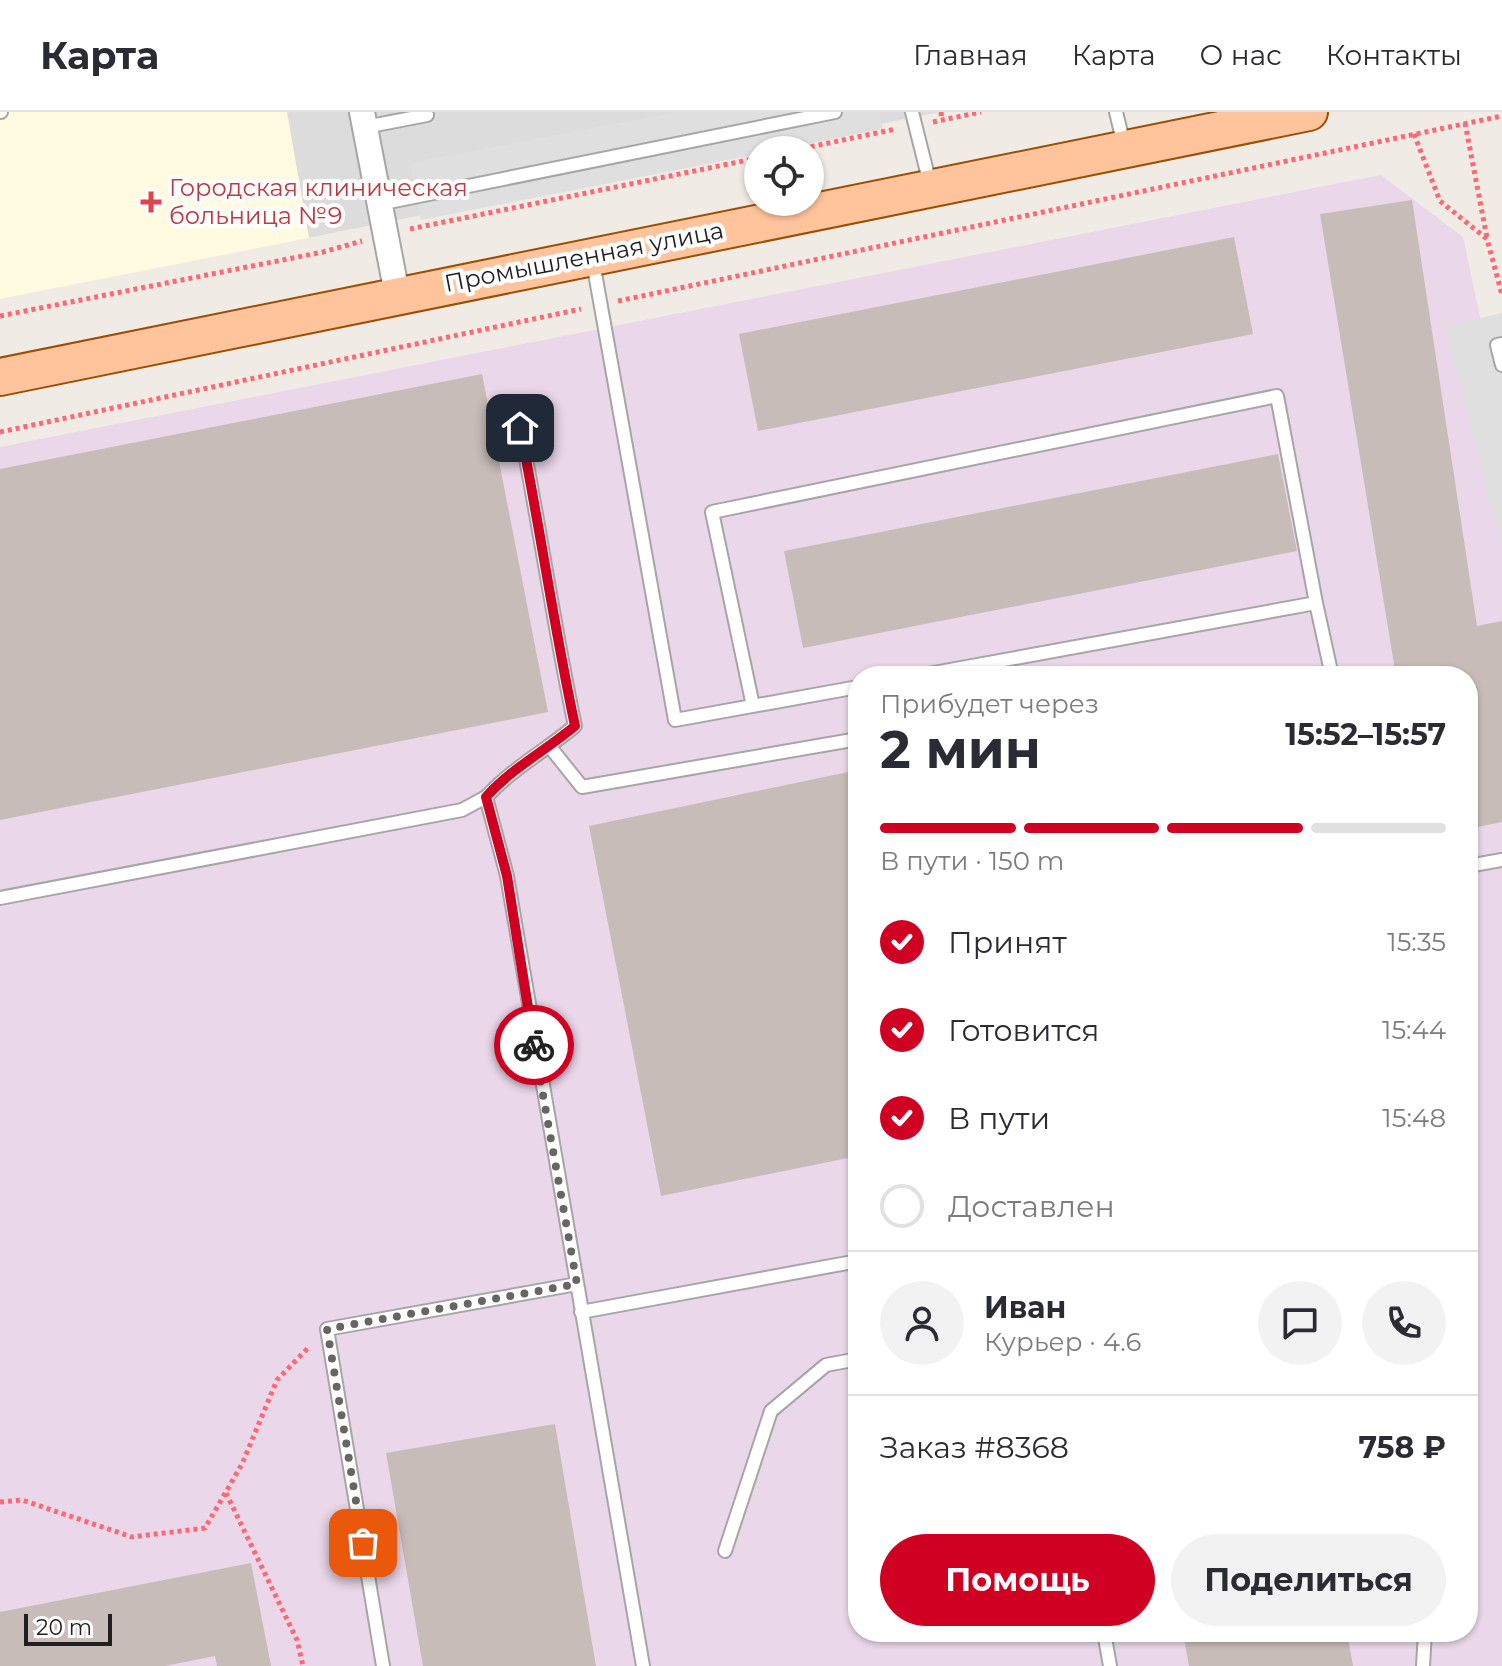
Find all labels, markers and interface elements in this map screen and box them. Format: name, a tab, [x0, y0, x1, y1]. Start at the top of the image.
text: Карта	[40, 32, 159, 79]
text: Главная	[913, 38, 1028, 72]
text: Карта	[1072, 38, 1156, 72]
text: О нас	[1200, 38, 1282, 72]
text: Контакты	[1326, 38, 1462, 72]
map controls	[744, 136, 824, 216]
button: locate	[744, 136, 824, 216]
place label: Городская клиническая больница №9	[169, 173, 468, 230]
marker: Городская клиническая больница №9	[140, 191, 162, 213]
street label: Промышленная улица	[442, 215, 726, 298]
pin	[486, 394, 554, 462]
icon: home	[498, 406, 542, 450]
text: Прибудет через	[880, 688, 1099, 720]
text: 15:52–15:57	[1285, 716, 1446, 753]
text: 2 мин	[880, 718, 1041, 781]
text: В пути · 150 m	[880, 845, 1064, 877]
icon: check	[880, 920, 924, 964]
text: Принят	[948, 924, 1067, 961]
text: 15:35	[1387, 926, 1446, 958]
courier	[494, 1005, 574, 1085]
icon: check	[880, 1008, 924, 1052]
text: Готовится	[948, 1012, 1100, 1049]
text: 15:44	[1382, 1014, 1446, 1046]
icon: bike	[512, 1023, 556, 1067]
icon: check	[880, 1096, 924, 1140]
text: В пути	[948, 1100, 1050, 1137]
text: 15:48	[1382, 1102, 1446, 1134]
text: Доставлен	[948, 1188, 1115, 1225]
button: person	[880, 1281, 964, 1365]
button: chat	[1258, 1281, 1342, 1365]
button: phone	[1362, 1281, 1446, 1365]
text: Иван	[984, 1289, 1066, 1326]
text: Курьер · 4.6	[984, 1326, 1141, 1358]
text: Заказ #8368	[880, 1429, 1069, 1466]
text: 758 ₽	[1358, 1429, 1446, 1466]
pin	[329, 1509, 397, 1577]
icon: bag	[341, 1521, 385, 1565]
button: Помощь	[880, 1534, 1155, 1626]
button: Поделиться	[1171, 1534, 1446, 1626]
scale bar	[24, 1610, 112, 1646]
text: 20 m	[36, 1614, 92, 1641]

